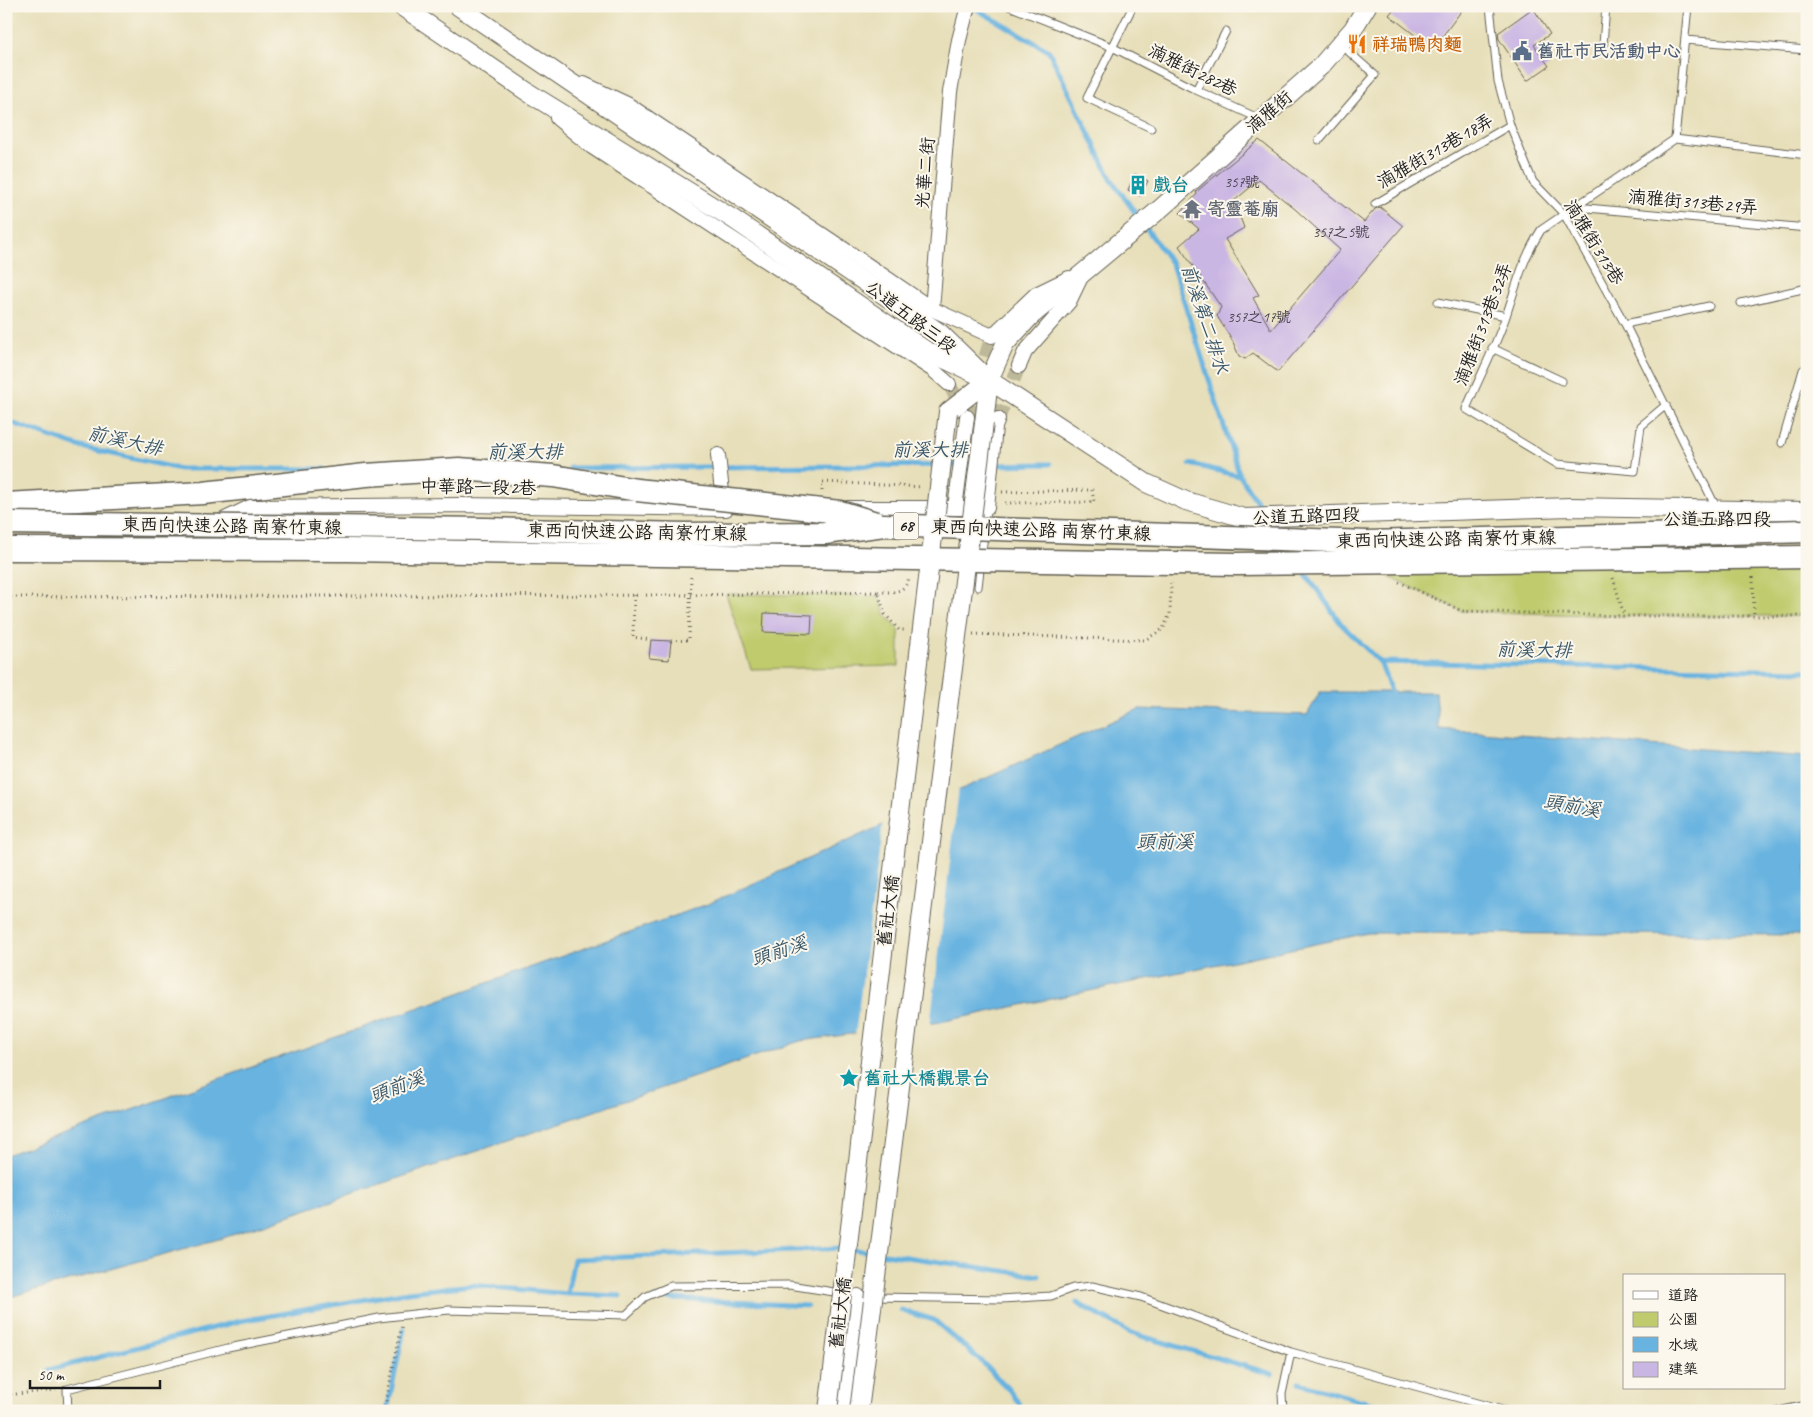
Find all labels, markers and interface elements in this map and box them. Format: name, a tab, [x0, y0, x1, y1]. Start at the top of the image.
restaurant icon: 祥瑞鴨肉麵	[1346, 33, 1368, 55]
place label: 祥瑞鴨肉麵	[1372, 33, 1462, 55]
street label: 湳雅街282巷	[1145, 39, 1241, 101]
public building icon: 舊社市民活動中心	[1511, 40, 1533, 62]
place label: 舊社市民活動中心	[1537, 40, 1681, 62]
street label: 湳雅街	[1241, 86, 1297, 138]
street label: 湳雅街313巷18弄	[1373, 109, 1497, 193]
street label: 光華二街	[911, 136, 939, 210]
house number: 357號	[1224, 173, 1260, 192]
building icon: 戲台	[1127, 174, 1149, 196]
place label: 戲台	[1153, 174, 1189, 196]
street label: 湳雅街313巷29弄	[1627, 185, 1759, 219]
street label: 湳雅街313巷	[1559, 195, 1629, 289]
temple icon: 寄靈菴廟	[1181, 198, 1203, 220]
place label: 寄靈菴廟	[1207, 198, 1279, 220]
house number: 357之5號	[1312, 223, 1370, 242]
street label: 湳雅街313巷32弄	[1449, 259, 1517, 389]
water label: 前溪第二排水	[1176, 261, 1234, 378]
street label: 公道五路三段	[861, 276, 961, 358]
house number: 357之17號	[1227, 308, 1291, 327]
water label: 前溪大排	[85, 421, 167, 462]
water label: 前溪大排	[892, 438, 970, 462]
water label: 前溪大排	[487, 440, 565, 464]
street label: 中華路一段2巷	[420, 475, 536, 499]
street label: 公道五路四段	[1252, 503, 1360, 529]
street label: 公道五路四段	[1663, 508, 1771, 530]
road number: 68	[894, 512, 918, 540]
street label: 東西向快速公路 南寮竹東線	[122, 513, 342, 539]
street label: 東西向快速公路 南寮竹東線	[931, 515, 1151, 545]
street label: 東西向快速公路 南寮竹東線	[527, 519, 747, 545]
street label: 東西向快速公路 南寮竹東線	[1336, 526, 1556, 552]
water label: 前溪大排	[1496, 637, 1574, 663]
water label: 頭前溪	[1542, 789, 1603, 823]
water label: 頭前溪	[1136, 830, 1194, 854]
street label: 舊社大橋	[873, 874, 903, 948]
water label: 頭前溪	[748, 930, 811, 971]
water label: 頭前溪	[366, 1065, 429, 1108]
place icon: 舊社大橋觀景台	[838, 1067, 860, 1089]
place label: 舊社大橋觀景台	[864, 1067, 990, 1089]
legend	[1623, 1274, 1786, 1390]
street label: 舊社大橋	[825, 1276, 855, 1350]
text: 道路	[1668, 1286, 1698, 1305]
text: 公園	[1668, 1310, 1698, 1329]
text: 水域	[1668, 1336, 1698, 1355]
scale bar	[30, 1357, 160, 1389]
text: 建築	[1668, 1360, 1698, 1379]
text: 50 m	[38, 1366, 65, 1385]

